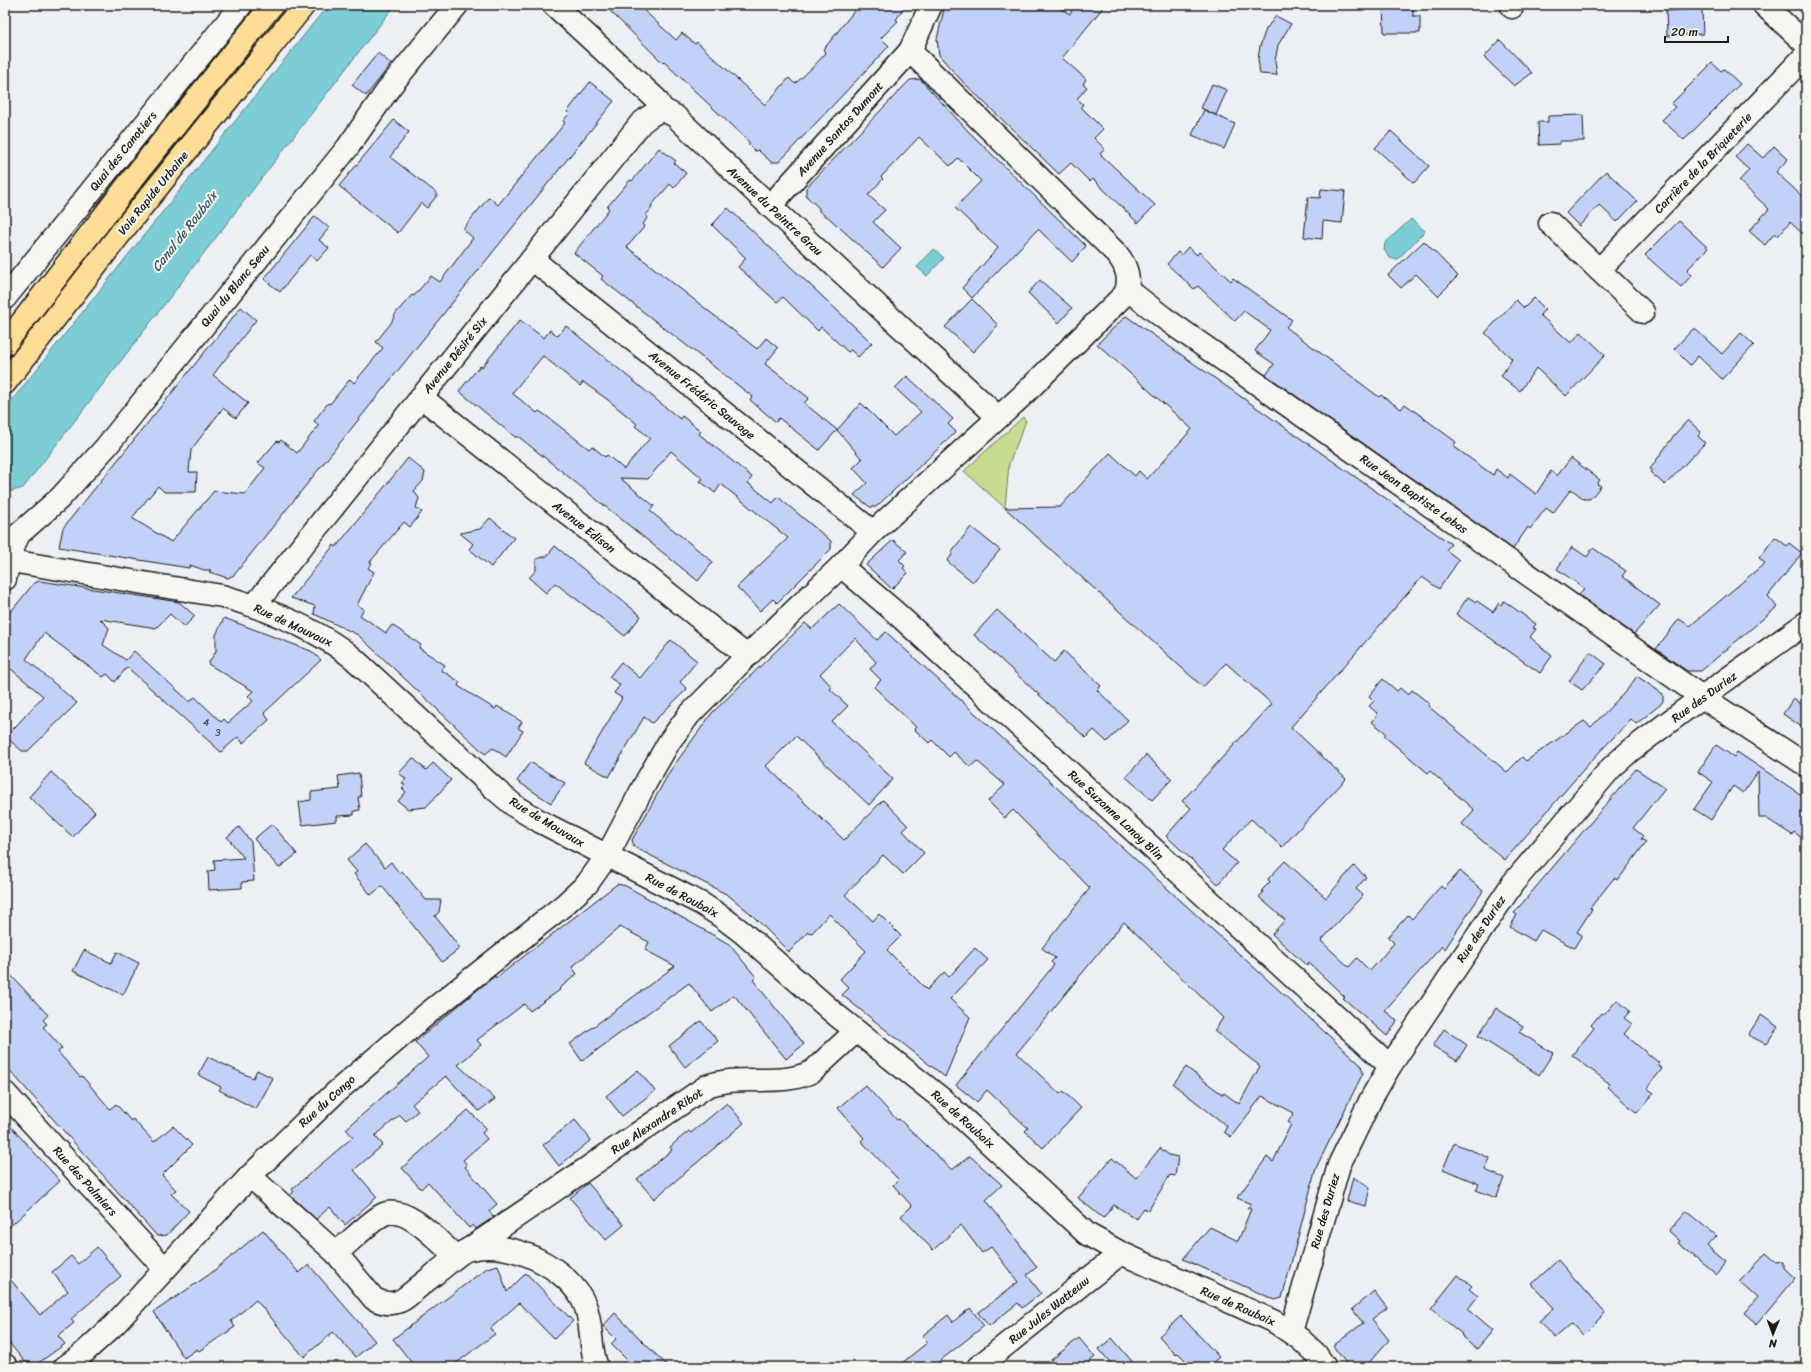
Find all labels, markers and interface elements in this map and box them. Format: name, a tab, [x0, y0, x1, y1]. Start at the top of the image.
scale bar	[1665, 18, 1728, 44]
text: 20 m	[1671, 21, 1698, 43]
street label: Avenue Santos Dumont	[790, 76, 889, 182]
street label: Quai des Canotiers	[84, 106, 163, 196]
street label: Carrière de la Briqueterie	[1648, 107, 1758, 219]
street label: Voie Rapide Urbaine	[112, 146, 194, 240]
street label: Avenue du Peintre Grau	[721, 160, 829, 262]
water label: Canal de Roubaix	[145, 184, 225, 277]
street label: Quai du Blanc Seau	[195, 239, 276, 332]
street label: Avenue Désiré Six	[416, 311, 494, 399]
street label: Avenue Frédéric Sauvage	[643, 344, 760, 445]
street label: Rue Jean Baptiste Lebas	[1355, 448, 1473, 540]
street label: Avenue Edison	[547, 494, 621, 559]
street label: Rue de Mouvaux	[250, 597, 337, 653]
street label: Rue des Duriez	[1666, 665, 1742, 729]
house number: 4	[203, 714, 209, 732]
house number: 3	[215, 724, 221, 742]
street label: Rue Suzanne Lanoy Blin	[1063, 764, 1170, 866]
street label: Rue de Mouvaux	[505, 791, 590, 854]
street label: Rue de Roubaix	[642, 867, 723, 924]
street label: Rue des Duriez	[1450, 891, 1512, 967]
street label: Rue du Congo	[293, 1069, 361, 1133]
street label: Rue Alexandre Ribot	[606, 1082, 708, 1160]
street label: Rue de Roubaix	[926, 1084, 1001, 1154]
street label: Rue des Palmiers	[47, 1141, 123, 1221]
street label: Rue des Duriez	[1304, 1171, 1346, 1251]
street label: Rue Jules Watteuw	[1003, 1270, 1095, 1350]
street label: Rue de Roubaix	[1197, 1280, 1280, 1333]
north arrow	[1753, 1314, 1793, 1354]
text: N	[1768, 1334, 1778, 1353]

